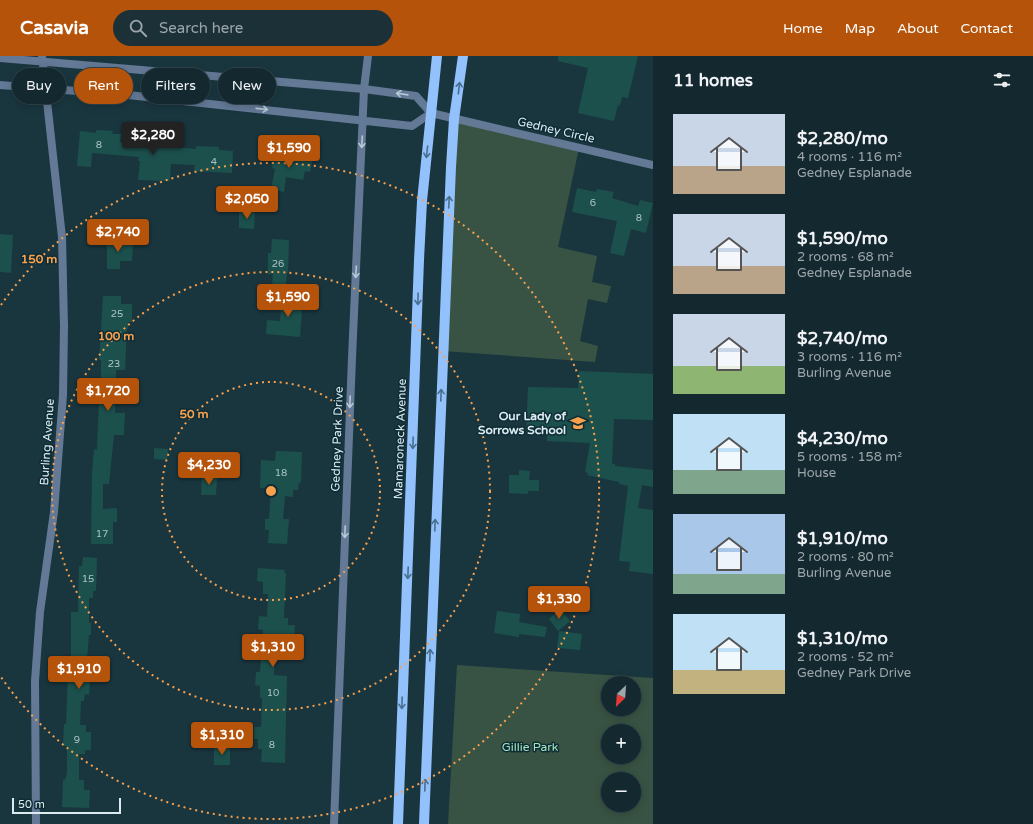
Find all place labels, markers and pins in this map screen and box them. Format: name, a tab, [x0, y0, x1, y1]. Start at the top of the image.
pin: $2,280	[120, 122, 186, 156]
pin: $1,590	[256, 135, 322, 169]
pin: $2,050	[214, 186, 280, 220]
pin: $2,740	[85, 219, 151, 253]
pin: $1,590	[255, 284, 321, 318]
pin: $1,720	[75, 378, 141, 412]
place label: Our Lady of Sorrows School	[478, 409, 566, 437]
school or university icon: Our Lady of Sorrows School	[569, 414, 587, 432]
pin: $4,230	[176, 452, 242, 486]
centre of rings	[264, 484, 278, 498]
pin: $1,330	[526, 586, 592, 620]
pin: $1,310	[240, 634, 306, 668]
pin: $1,910	[46, 656, 112, 690]
pin: $1,310	[189, 722, 255, 756]

